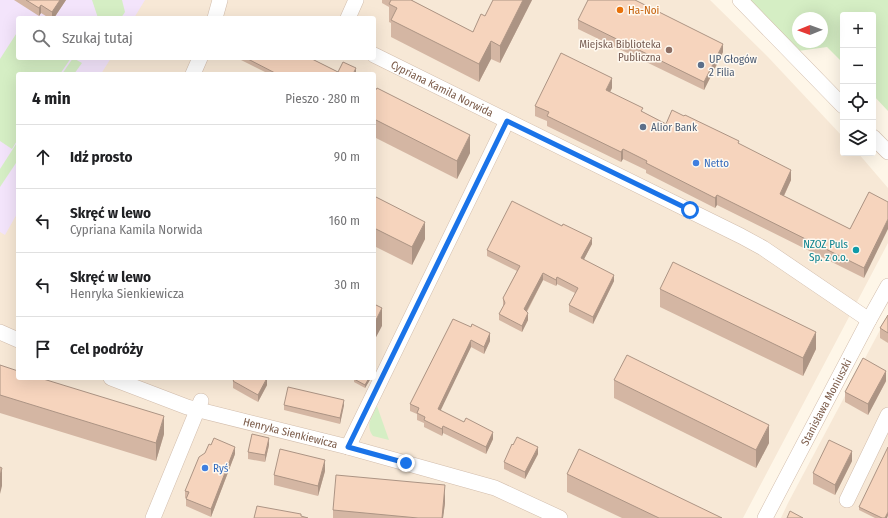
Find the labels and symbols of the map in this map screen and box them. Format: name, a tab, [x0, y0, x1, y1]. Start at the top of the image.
place label: Ha-Noi	[628, 4, 659, 17]
marker: Ha-Noi	[615, 5, 625, 15]
north arrow	[792, 12, 828, 48]
place label: Miejska Biblioteka Publiczna	[579, 38, 661, 64]
marker: Miejska Biblioteka Publiczna	[664, 45, 674, 55]
place label: UP Głogów 2 Filia	[709, 53, 757, 79]
street label: Cypriana Kamila Norwida	[389, 58, 495, 119]
marker: UP Głogów 2 Filia	[696, 60, 706, 70]
place label: Alior Bank	[651, 121, 698, 134]
marker: Alior Bank	[638, 122, 648, 132]
place label: Netto	[704, 157, 729, 170]
marker: Netto	[691, 158, 701, 168]
route start	[681, 201, 699, 219]
place label: NZOZ Puls Sp. z o.o.	[803, 238, 848, 264]
marker: NZOZ Puls Sp. z o.o.	[851, 245, 861, 255]
street label: Stanisława Moniuszki	[798, 356, 854, 448]
street label: Henryka Sienkiewicza	[242, 415, 339, 451]
route end	[397, 454, 415, 472]
place label: Ryś	[213, 462, 229, 475]
marker: Ryś	[200, 463, 210, 473]

